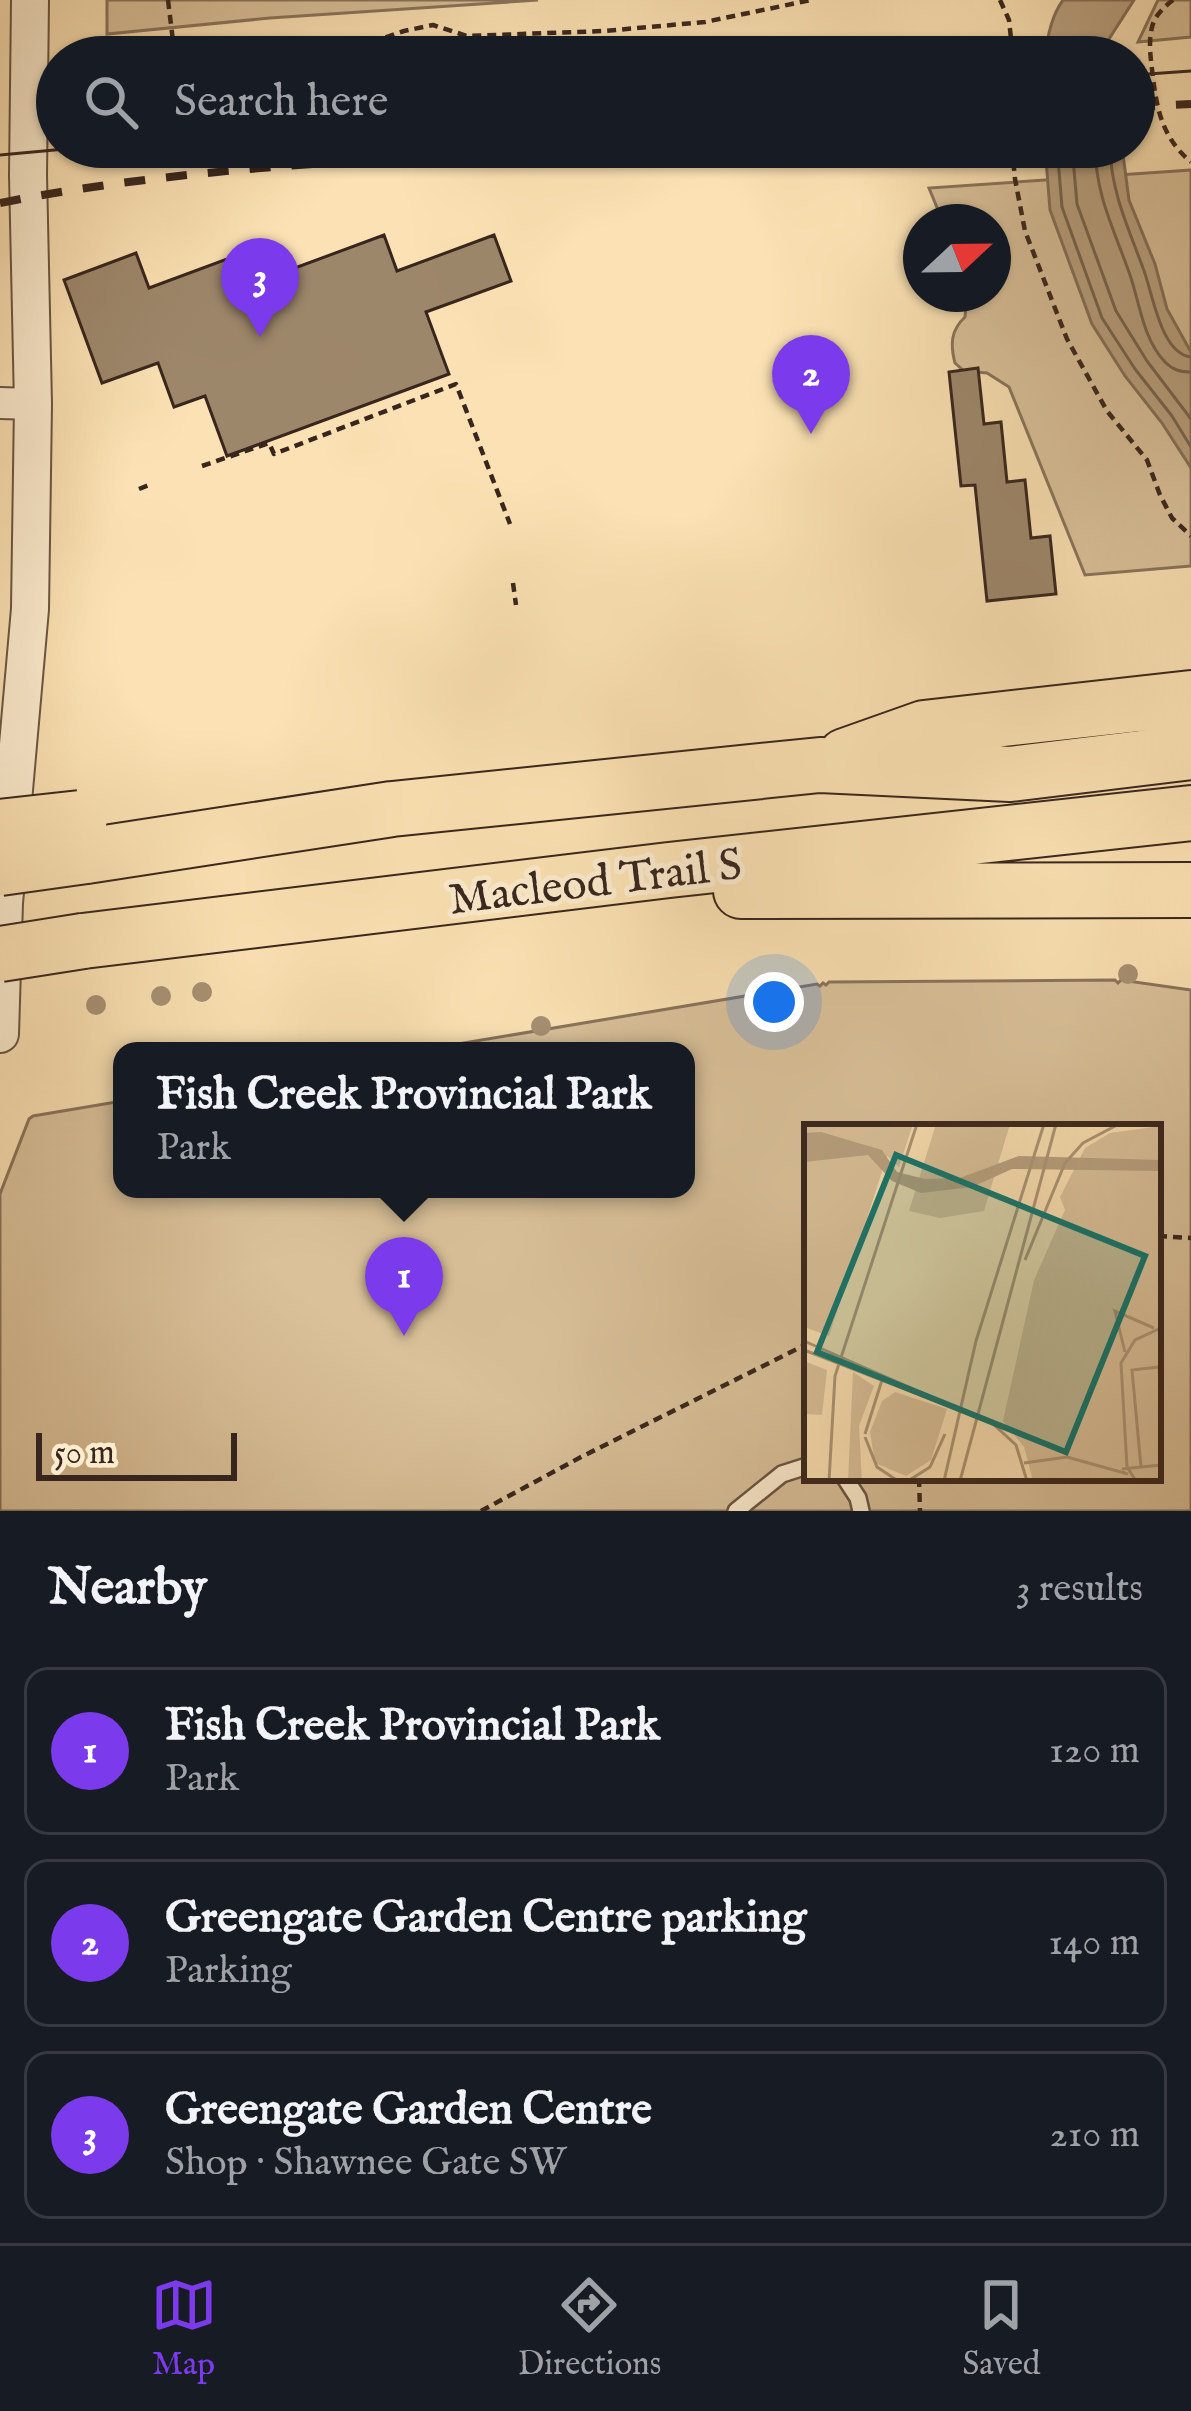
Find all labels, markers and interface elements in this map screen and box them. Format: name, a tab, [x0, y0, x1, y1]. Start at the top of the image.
search box	[36, 36, 1155, 168]
icon: search	[78, 69, 144, 135]
text: Search here	[174, 74, 388, 131]
north arrow	[903, 204, 1011, 312]
pin: 3	[221, 238, 299, 337]
pin: 2	[772, 335, 850, 434]
street label: Macleod Trail S	[446, 837, 745, 930]
your location	[744, 972, 804, 1032]
popup	[113, 1042, 695, 1198]
text: Fish Creek Provincial Park	[157, 1067, 651, 1124]
text: Park	[157, 1124, 231, 1173]
inset map	[804, 1124, 1161, 1481]
pin: 1	[365, 1237, 443, 1336]
scale bar	[36, 1427, 237, 1480]
text: 50 m	[54, 1433, 115, 1475]
text: Nearby	[48, 1557, 207, 1622]
text: 3 results	[1016, 1565, 1143, 1614]
text: Fish Creek Provincial Park	[165, 1698, 660, 1755]
text: 1	[83, 1727, 97, 1776]
text: 120 m	[1049, 1727, 1140, 1776]
text: Park	[165, 1755, 239, 1804]
text: Greengate Garden Centre parking	[165, 1890, 806, 1947]
text: 2	[81, 1919, 99, 1968]
text: 140 m	[1049, 1919, 1140, 1968]
text: Parking	[165, 1947, 292, 1996]
text: Greengate Garden Centre	[165, 2082, 652, 2139]
text: 3	[83, 2111, 97, 2160]
text: 210 m	[1050, 2111, 1140, 2160]
text: Shop · Shawnee Gate SW	[165, 2139, 566, 2188]
tab: Map	[151, 2272, 217, 2386]
tab: Directions	[518, 2272, 661, 2386]
tab: Saved	[962, 2272, 1040, 2386]

